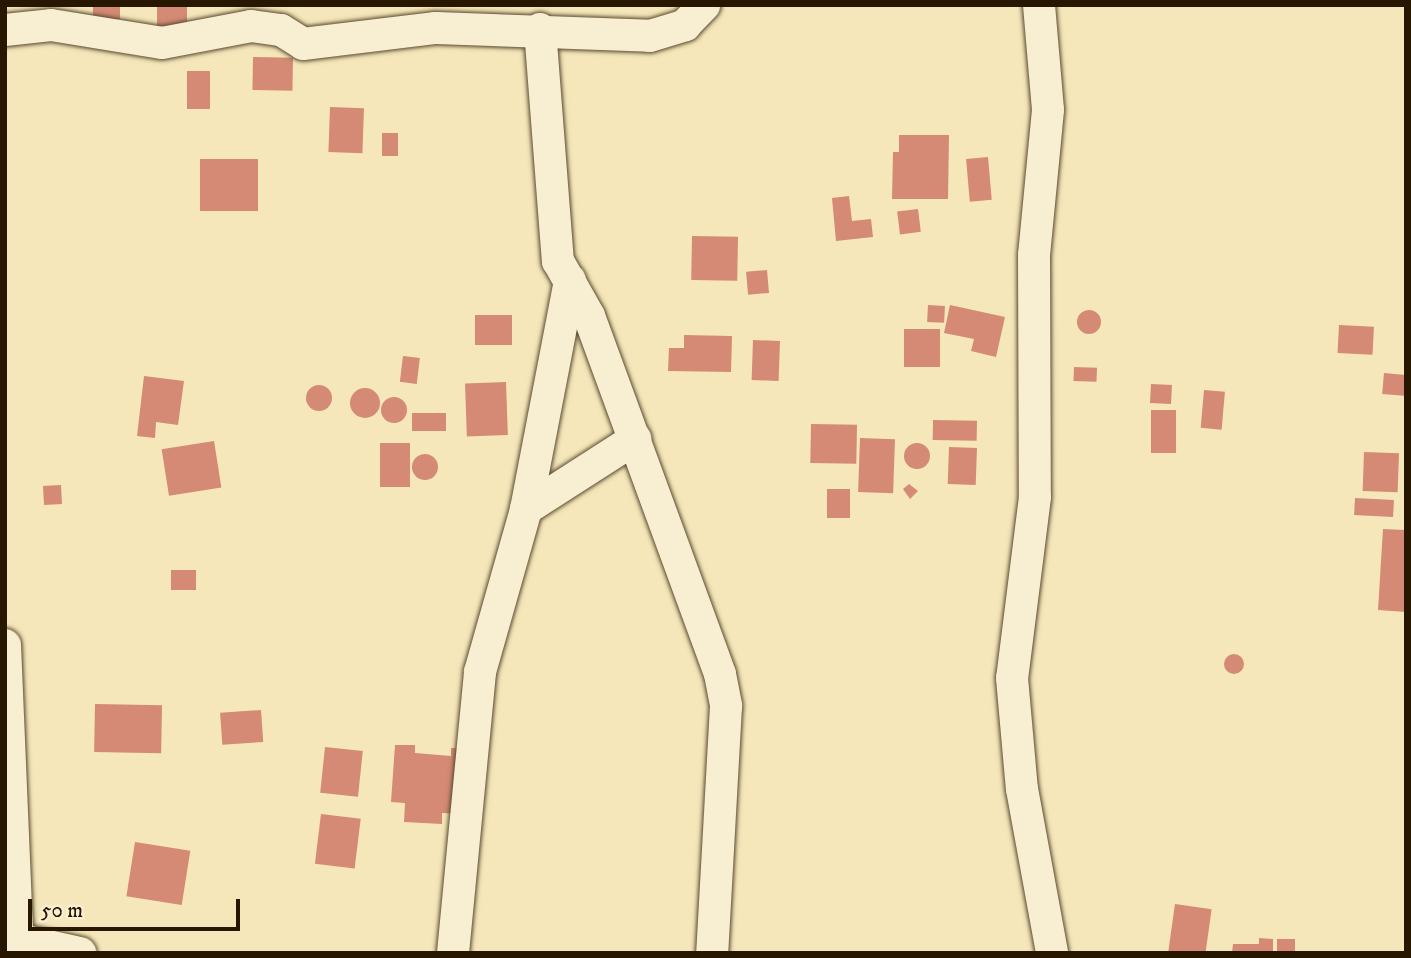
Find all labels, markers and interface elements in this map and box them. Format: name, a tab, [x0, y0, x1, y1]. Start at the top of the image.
scale bar	[32, 884, 243, 928]
text: 50 m	[41, 898, 83, 924]

